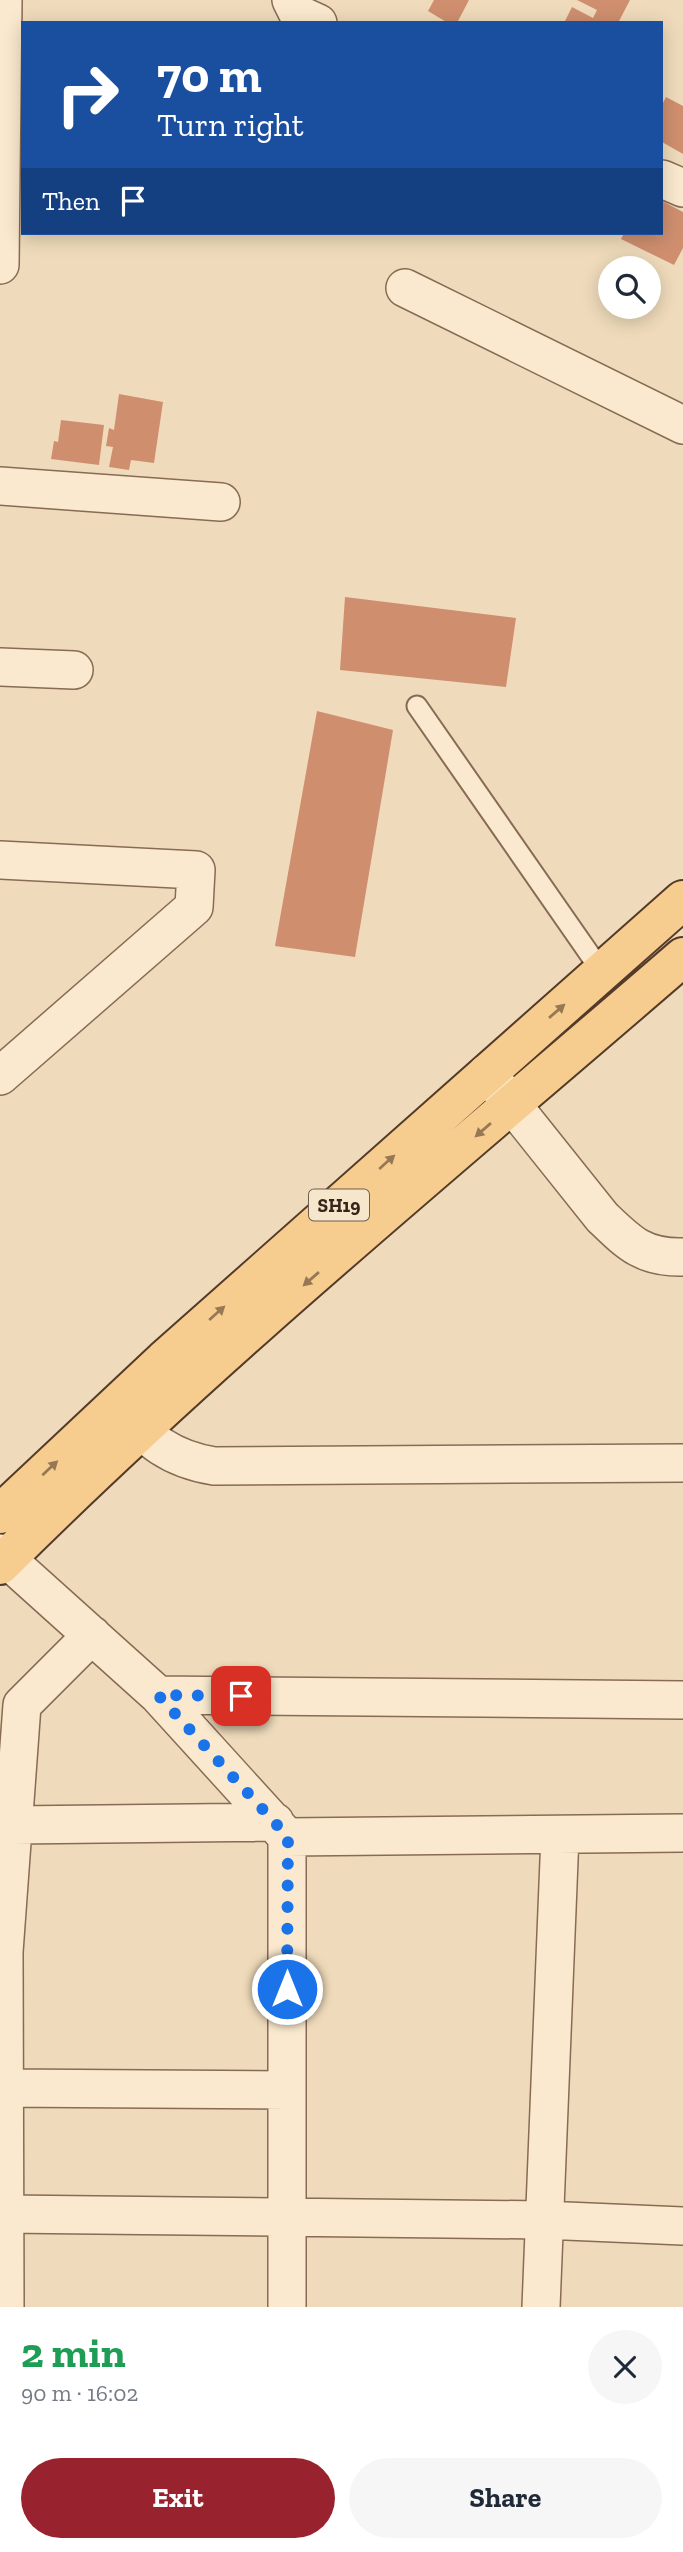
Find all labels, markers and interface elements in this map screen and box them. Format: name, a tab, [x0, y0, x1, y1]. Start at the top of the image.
text: 70 m	[157, 46, 262, 105]
icon: right	[42, 49, 133, 140]
text: Turn right	[157, 106, 304, 144]
icon: arrive	[114, 182, 152, 220]
text: Then	[42, 185, 100, 217]
map controls	[598, 256, 661, 319]
button: search	[598, 256, 661, 319]
one-way arrow	[548, 1003, 566, 1019]
one-way arrow	[474, 1122, 492, 1138]
one-way arrow	[378, 1154, 396, 1170]
road number: SH19	[309, 1190, 369, 1220]
one-way arrow	[303, 1271, 320, 1286]
one-way arrow	[208, 1305, 226, 1321]
one-way arrow	[41, 1460, 58, 1476]
pin	[211, 1666, 271, 1726]
icon: arrive	[222, 1677, 260, 1715]
position arrow	[250, 1952, 324, 2026]
text: 2 min	[21, 2327, 126, 2378]
button: close	[588, 2330, 662, 2404]
text: 90 m · 16:02	[21, 2379, 138, 2407]
button: Exit	[21, 2458, 335, 2538]
button: Share	[349, 2458, 662, 2538]

